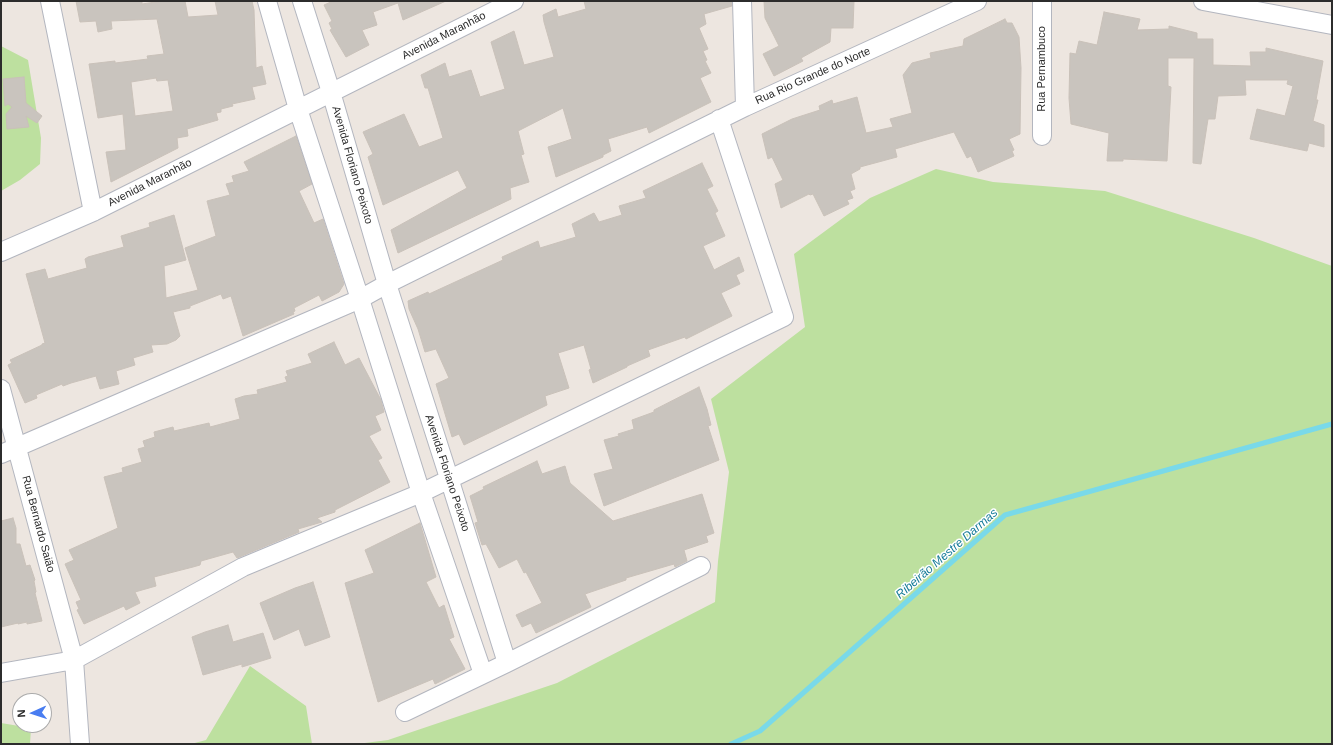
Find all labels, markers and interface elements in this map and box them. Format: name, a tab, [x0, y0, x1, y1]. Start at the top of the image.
street label: Avenida Maranhão	[400, 9, 488, 63]
street label: Rua Pernambuco	[1035, 26, 1049, 112]
street label: Rua Rio Grande do Norte	[753, 45, 873, 107]
street label: Avenida Floriano Peixoto	[329, 104, 375, 226]
street label: Avenida Maranhão	[106, 156, 194, 210]
street label: Avenida Floriano Peixoto	[422, 413, 472, 533]
street label: Rua Bernardo Saião	[19, 474, 57, 574]
water label: Ribeirão Mestre Darmas	[893, 506, 1001, 602]
north arrow	[12, 693, 52, 733]
text: N	[15, 709, 27, 718]

